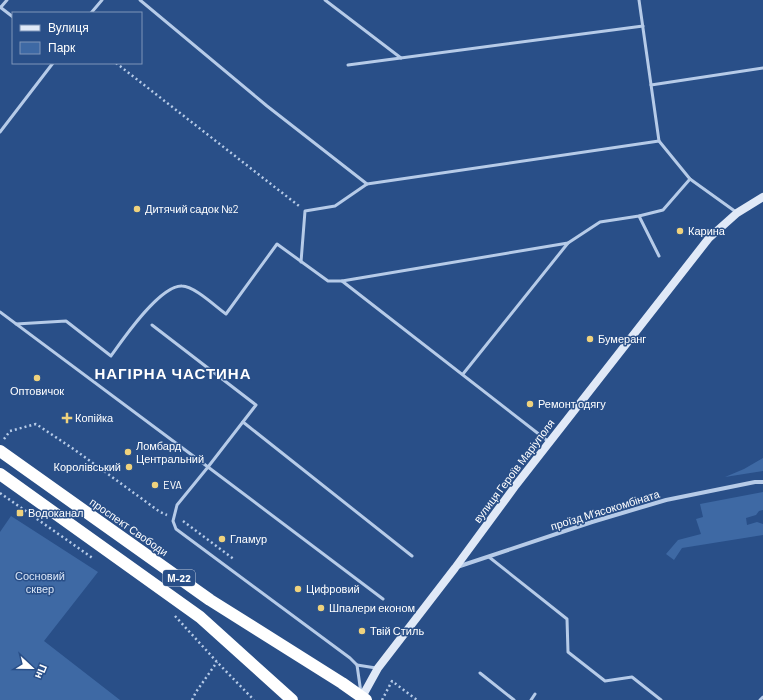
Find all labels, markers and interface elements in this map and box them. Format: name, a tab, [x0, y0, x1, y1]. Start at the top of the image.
legend	[12, 12, 142, 64]
text: Вулиця	[48, 20, 89, 35]
text: Парк	[48, 40, 76, 55]
place label: Дитячий садок №2	[145, 202, 239, 215]
marker: Дитячий садок №2	[132, 204, 142, 214]
place label: Карина	[688, 224, 726, 237]
marker: Карина	[675, 226, 685, 236]
place label: Бумеранг	[598, 332, 646, 345]
marker: Бумеранг	[585, 334, 595, 344]
district label: НАГІРНА ЧАСТИНА	[94, 364, 252, 382]
marker: Оптовичок	[32, 373, 42, 383]
place label: Оптовичок	[10, 384, 64, 397]
place label: Ремонт одягу	[538, 397, 606, 410]
marker: Ремонт одягу	[525, 399, 535, 409]
place label: Копійка	[75, 411, 114, 424]
marker: Копійка	[62, 413, 72, 423]
street label: вулиця Героїв Маріуполя	[470, 416, 557, 525]
place label: Ломбард Центральний	[136, 439, 204, 465]
marker: Ломбард Центральний	[123, 447, 133, 457]
place label: Королівський	[54, 460, 121, 473]
marker: Королівський	[124, 462, 134, 472]
place label: EVA	[163, 478, 182, 491]
marker: EVA	[150, 480, 160, 490]
street label: проїзд Мʼясокомбіната	[549, 486, 662, 532]
street label: проспект Свободи	[88, 495, 171, 558]
place label: Водоканал	[28, 506, 84, 519]
marker: Водоканал	[15, 508, 25, 518]
place label: Гламур	[230, 532, 267, 545]
marker: Гламур	[217, 534, 227, 544]
park label: Сосновий сквер	[15, 569, 65, 595]
road number: М-22	[163, 570, 195, 586]
place label: Цифровий	[306, 582, 360, 595]
marker: Цифровий	[293, 584, 303, 594]
place label: Шпалери економ	[329, 601, 415, 614]
marker: Шпалери економ	[316, 603, 326, 613]
place label: Твій Стиль	[370, 624, 424, 637]
marker: Твій Стиль	[357, 626, 367, 636]
north arrow	[12, 648, 52, 688]
text: Пн	[33, 663, 50, 681]

